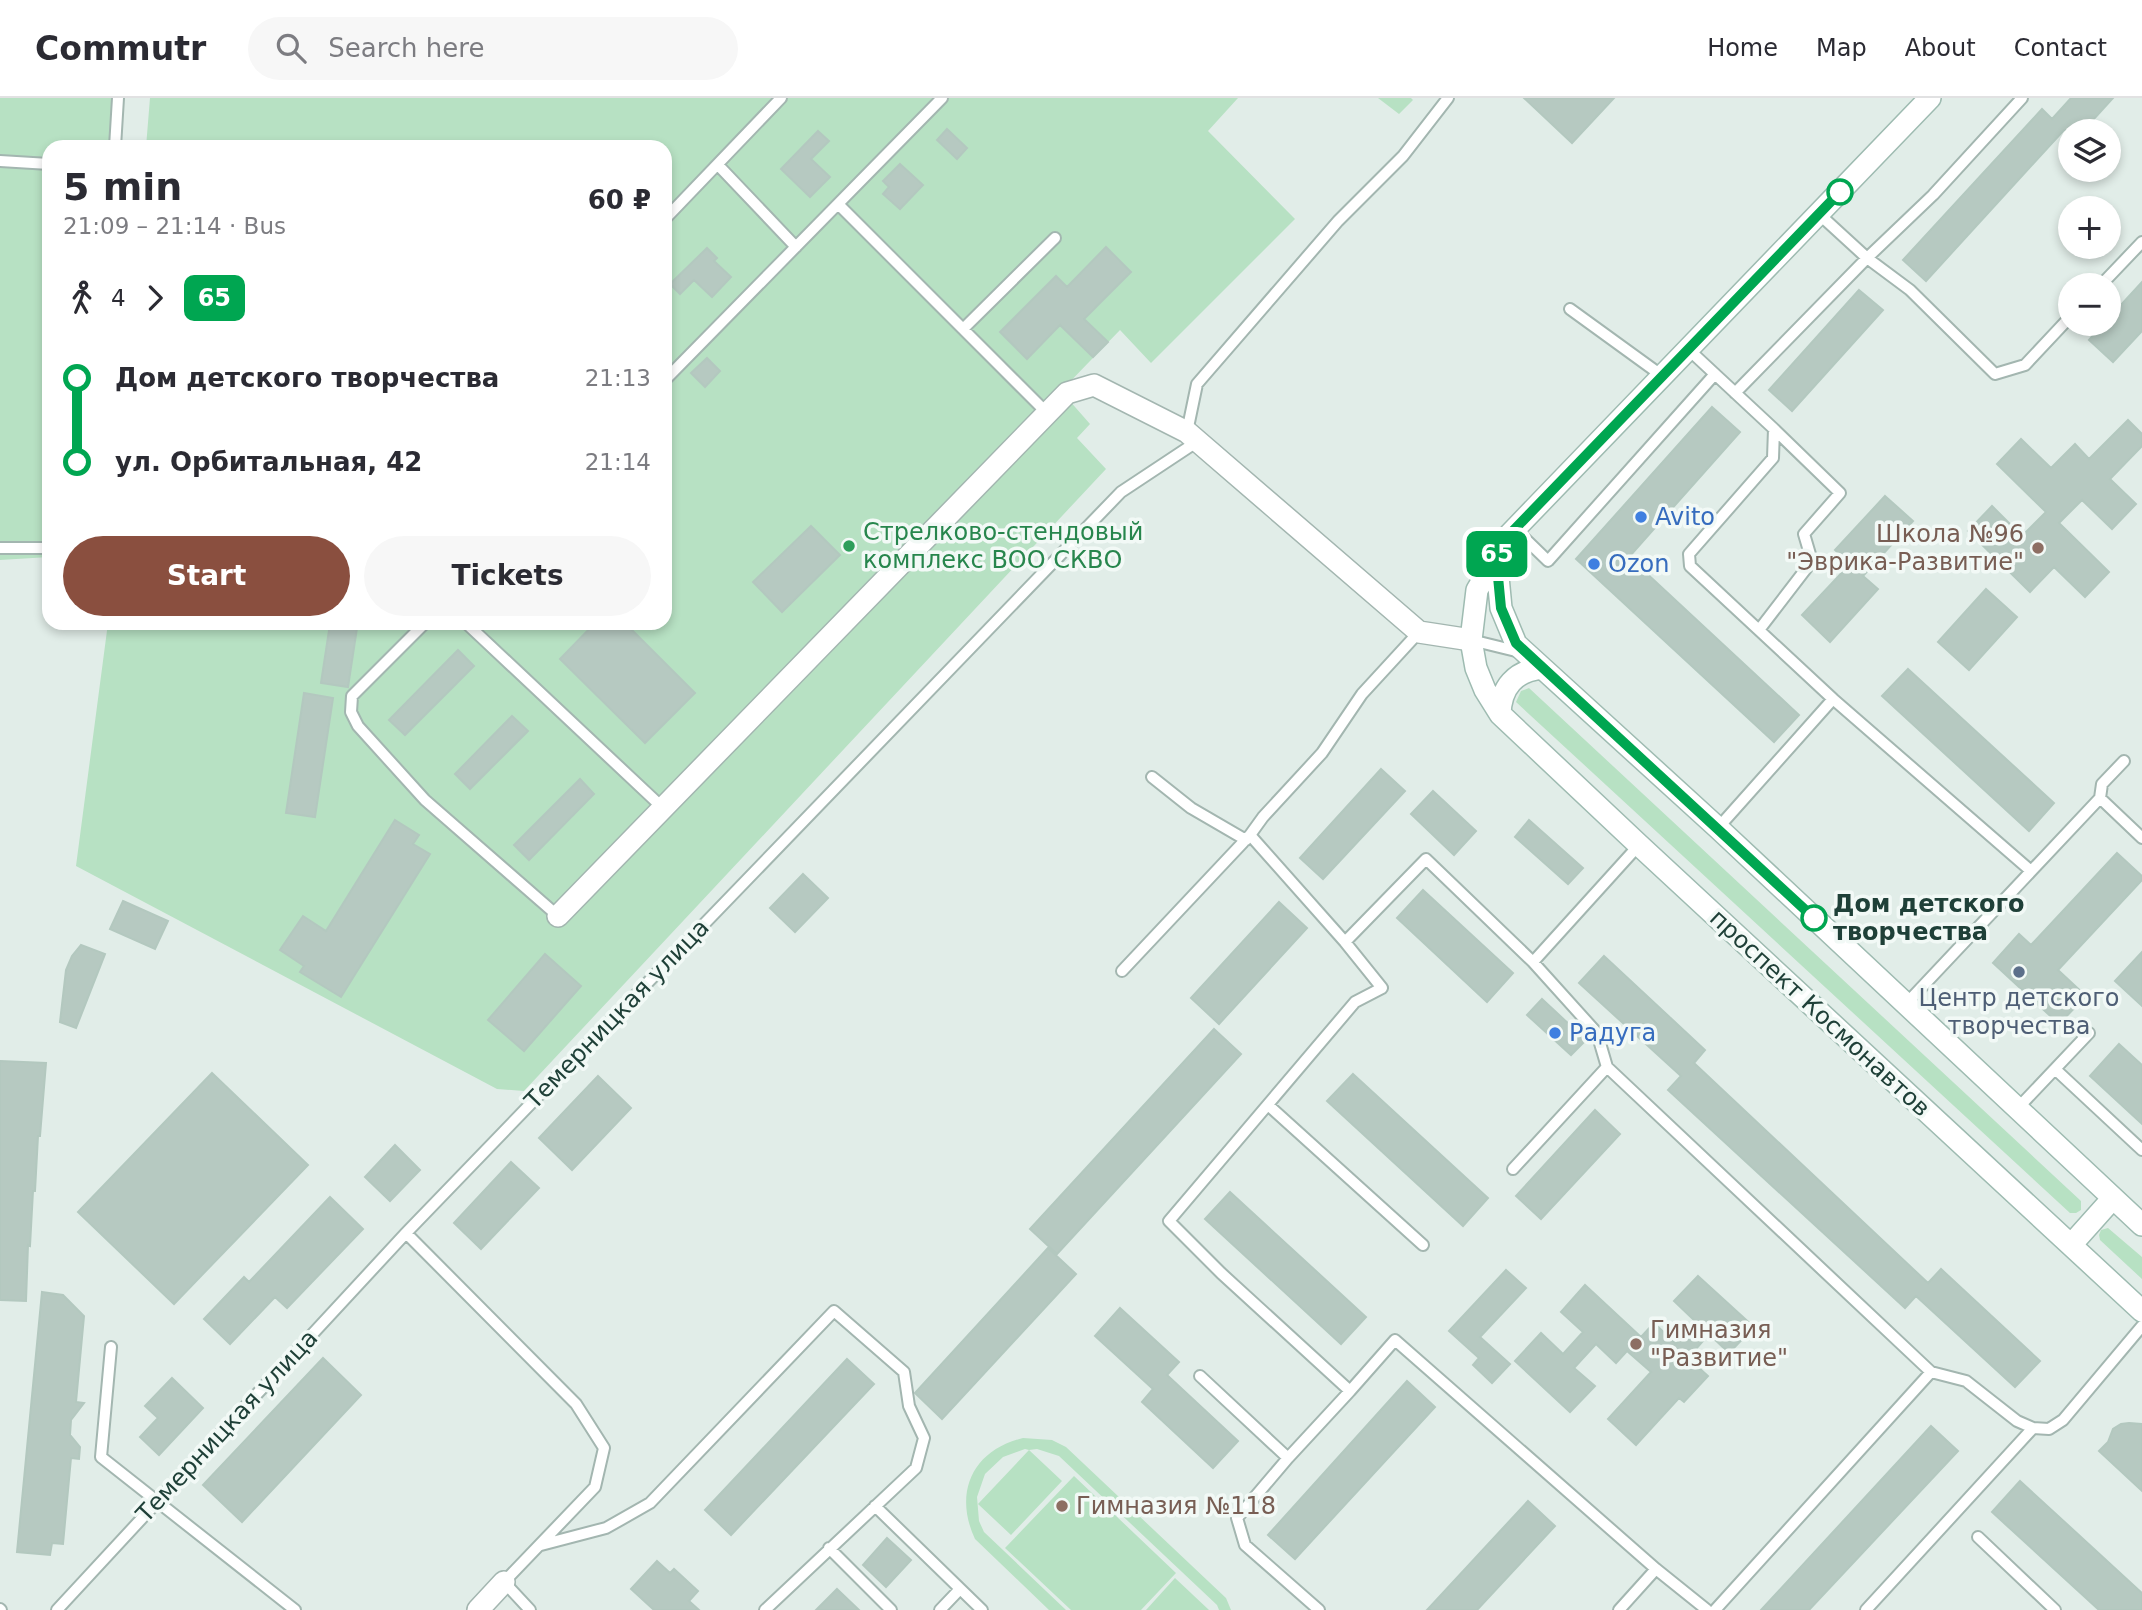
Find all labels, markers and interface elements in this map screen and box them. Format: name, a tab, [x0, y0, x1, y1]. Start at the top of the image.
search box	[248, 17, 738, 80]
text: Commutr	[35, 29, 206, 68]
icon: search	[272, 29, 310, 67]
text: Search here	[328, 33, 484, 63]
text: Home	[1707, 34, 1778, 62]
text: Map	[1816, 34, 1867, 62]
text: About	[1905, 34, 1976, 62]
text: Contact	[2014, 34, 2107, 62]
map controls	[2058, 119, 2121, 336]
button: layers	[2058, 119, 2121, 182]
text: 5 min	[63, 165, 182, 209]
unlabelled marker	[1827, 179, 1853, 205]
text: 60 ₽	[588, 185, 651, 215]
button: +	[2058, 196, 2121, 259]
text: 21:09 – 21:14 · Bus	[63, 213, 286, 239]
button: −	[2058, 273, 2121, 336]
icon: walk	[63, 279, 101, 317]
icon: forward	[136, 279, 174, 317]
text: 65	[198, 284, 231, 312]
text: 4	[111, 285, 126, 311]
text: Дом детского творчества	[115, 363, 499, 393]
text: 21:13	[585, 365, 651, 391]
text: ул. Орбитальная, 42	[115, 447, 422, 477]
text: 21:14	[585, 449, 651, 475]
place label: Avito	[1655, 503, 1715, 531]
marker: Avito	[1633, 509, 1649, 525]
place label: Стрелково-стендовый комплекс ВОО СКВО	[863, 518, 1143, 574]
place label: Школа №96 "Эврика-Развитие"	[1786, 520, 2024, 576]
line badge: 65	[1466, 531, 1528, 577]
button: Start	[63, 536, 350, 616]
button: Tickets	[364, 536, 651, 616]
marker: Стрелково-стендовый комплекс ВОО СКВО	[841, 538, 857, 554]
text: 65	[1480, 540, 1514, 568]
marker: Школа №96 "Эврика-Развитие"	[2030, 540, 2046, 556]
place label: Ozon	[1608, 550, 1669, 578]
marker: Ozon	[1586, 556, 1602, 572]
place label: Дом детского творчества	[1833, 890, 2024, 946]
street label: проспект Космонавтов	[1704, 904, 1936, 1122]
marker: Дом детского творчества	[1801, 905, 1827, 931]
street label: Темерницкая улица	[518, 913, 715, 1115]
marker: Центр детского творчества	[2011, 964, 2027, 980]
place label: Центр детского творчества	[1919, 984, 2119, 1040]
place label: Радуга	[1569, 1019, 1656, 1047]
marker: Радуга	[1547, 1025, 1563, 1041]
place label: Гимназия "Развитие"	[1650, 1316, 1788, 1372]
street label: Темерницкая улица	[130, 1324, 323, 1529]
marker: Гимназия "Развитие"	[1628, 1336, 1644, 1352]
place label: Гимназия №118	[1076, 1492, 1276, 1520]
marker: Гимназия №118	[1054, 1498, 1070, 1514]

